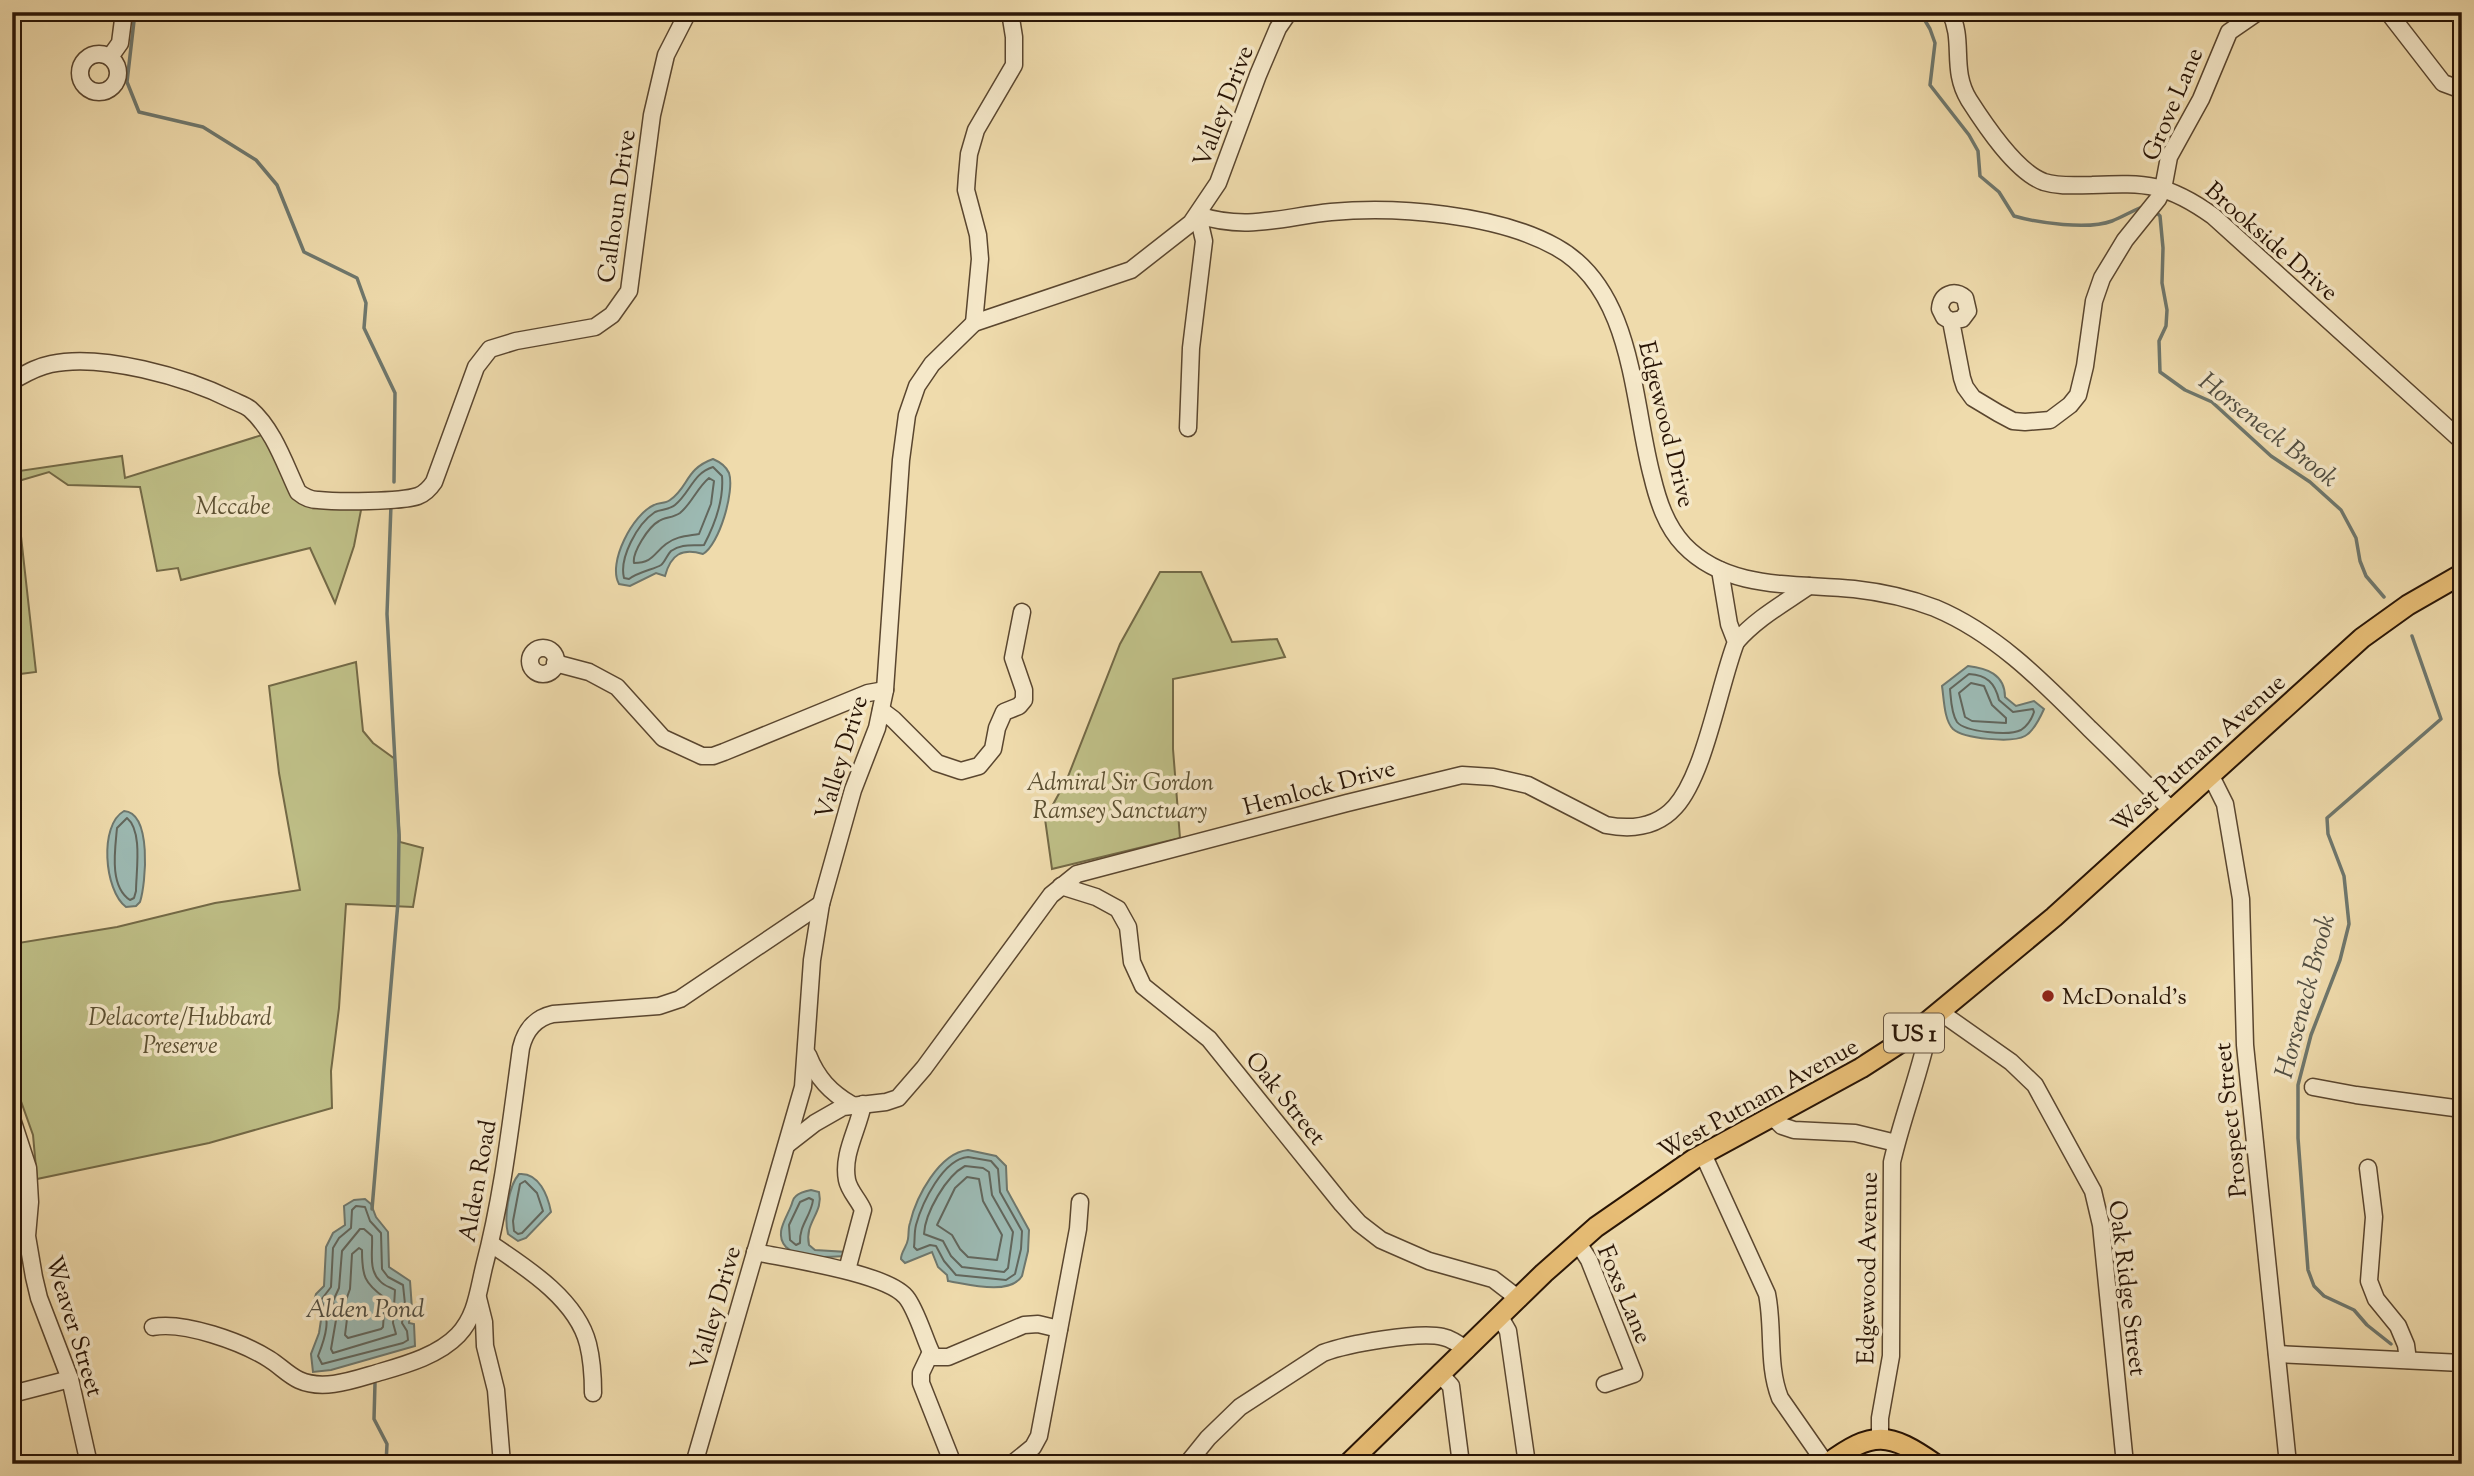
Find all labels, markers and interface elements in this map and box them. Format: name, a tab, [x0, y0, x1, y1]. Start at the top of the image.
street label: Valley Drive	[1186, 41, 1264, 172]
street label: Grove Lane	[2135, 43, 2213, 167]
street label: Calhoun Drive	[590, 127, 646, 285]
street label: Brookside Drive	[2197, 175, 2345, 310]
street label: Edgewood Drive	[1628, 338, 1702, 511]
water label: Horseneck Brook	[2190, 365, 2345, 497]
park label: Mccabe	[196, 491, 270, 525]
street label: West Putnam Avenue	[2105, 667, 2294, 842]
street label: Valley Drive	[808, 692, 878, 824]
street label: Hemlock Drive	[1240, 752, 1399, 826]
park label: Admiral Sir Gordon Ramsey Sanctuary	[1026, 767, 1214, 829]
water label: Horseneck Brook	[2267, 910, 2346, 1083]
place label: McDonald's	[2062, 981, 2187, 1015]
marker: McDonald's	[2040, 988, 2056, 1004]
park label: Delacorte/Hubbard Preserve	[88, 1002, 272, 1064]
road number: US 1	[1884, 1014, 1944, 1052]
street label: West Putnam Avenue	[1653, 1031, 1865, 1169]
street label: Prospect Street	[2207, 1041, 2257, 1199]
street label: Oak Street	[1236, 1045, 1333, 1153]
street label: Alden Road	[451, 1117, 507, 1245]
street label: Edgewood Avenue	[1850, 1171, 1888, 1365]
street label: Oak Ridge Street	[2098, 1198, 2154, 1378]
street label: Foxs Lane	[1587, 1240, 1659, 1349]
street label: Valley Drive	[683, 1242, 751, 1375]
street label: Weaver Street	[36, 1252, 111, 1401]
water label: Alden Pond	[305, 1292, 425, 1329]

